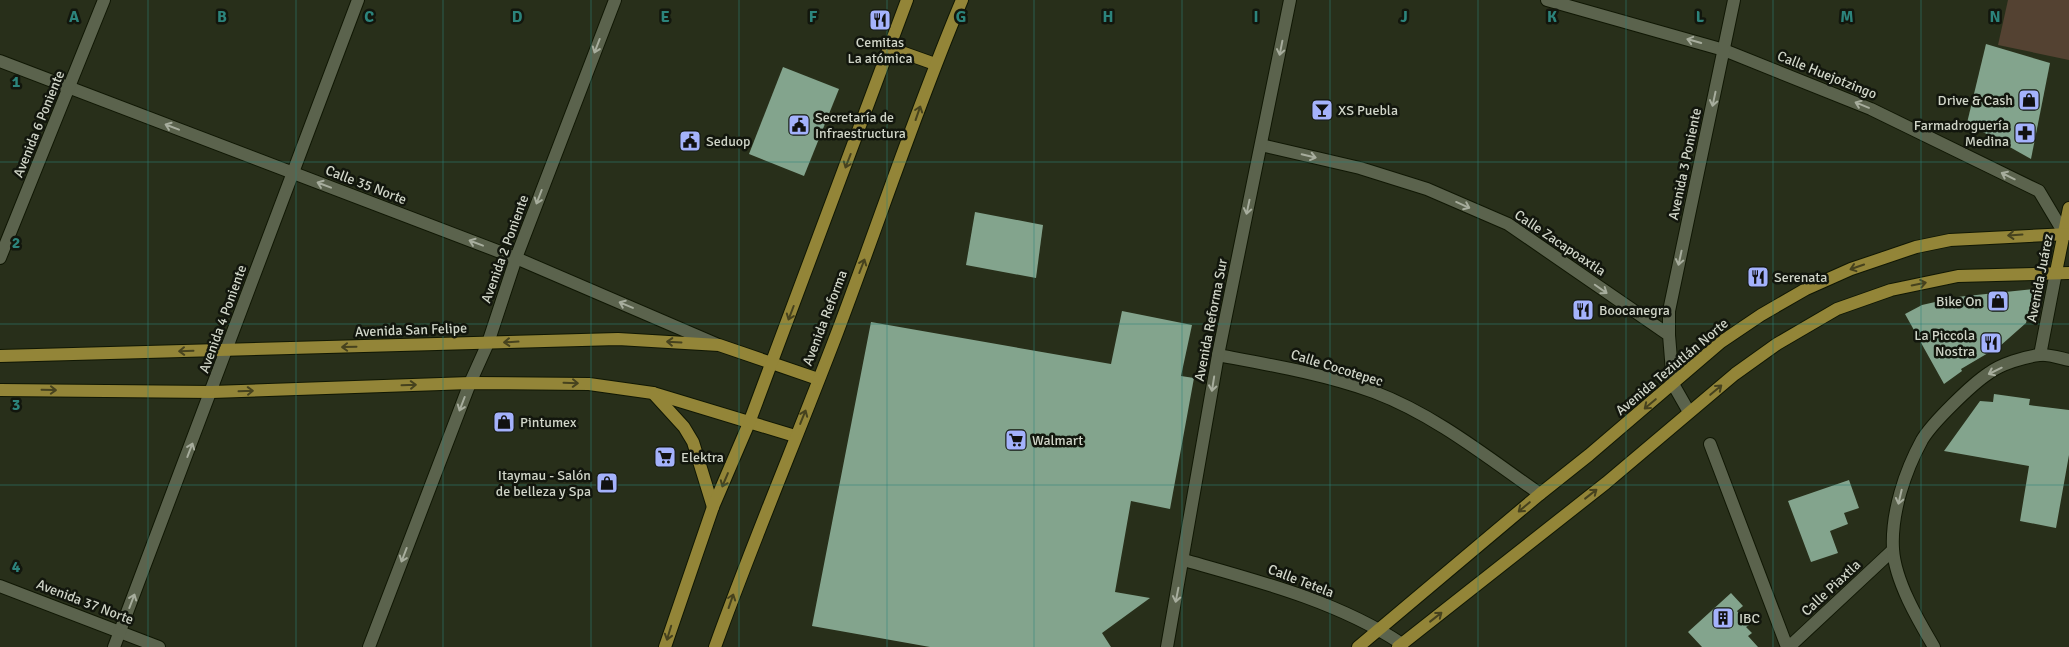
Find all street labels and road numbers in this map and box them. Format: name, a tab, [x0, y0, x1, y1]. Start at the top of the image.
street label: Calle Huejotzingo	[1775, 47, 1879, 103]
street label: Avenida 6 Poniente	[10, 68, 68, 180]
street label: Avenida 3 Poniente	[1665, 107, 1705, 221]
street label: Calle 35 Norte	[323, 162, 409, 208]
street label: Avenida 2 Poniente	[478, 193, 532, 305]
street label: Calle Zacapoaxtla	[1511, 206, 1609, 280]
street label: Avenida Juárez	[2023, 232, 2057, 324]
street label: Avenida Reforma Sur	[1191, 256, 1231, 383]
street label: Avenida 4 Poniente	[196, 263, 250, 375]
street label: Avenida Reforma	[799, 268, 851, 368]
street label: Avenida Teziutlán Norte	[1612, 315, 1732, 419]
street label: Avenida San Felipe	[355, 320, 467, 340]
street label: Calle Cocotepec	[1289, 346, 1386, 390]
street label: Calle Piaxtla	[1798, 556, 1864, 620]
street label: Calle Tetela	[1266, 561, 1336, 601]
street label: Avenida 37 Norte	[34, 576, 136, 628]

